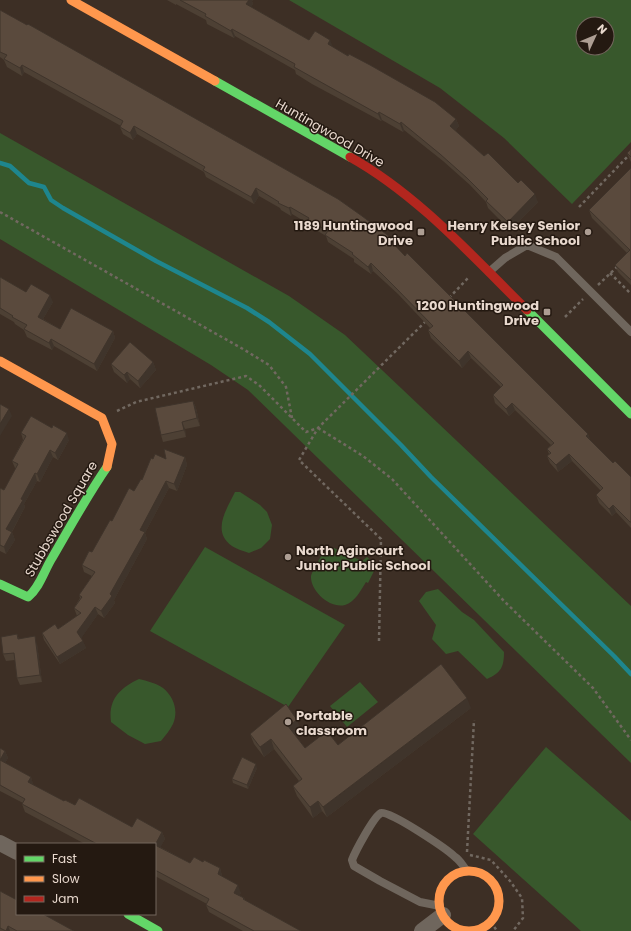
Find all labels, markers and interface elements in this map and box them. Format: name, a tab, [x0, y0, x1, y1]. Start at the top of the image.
north arrow	[575, 16, 615, 56]
text: N	[594, 21, 611, 38]
street label: Huntingwood Drive	[272, 94, 388, 172]
place label: 1189 Huntingwood Drive	[294, 216, 413, 250]
place label: Henry Kelsey Senior Public School	[448, 216, 580, 250]
marker: 1189 Huntingwood Drive	[416, 227, 426, 237]
marker: Henry Kelsey Senior Public School	[583, 227, 593, 237]
place label: 1200 Huntingwood Drive	[417, 296, 539, 330]
marker: 1200 Huntingwood Drive	[542, 307, 552, 317]
street label: Stubbswood Square	[20, 458, 102, 580]
place label: North Agincourt Junior Public School	[296, 541, 431, 575]
marker: North Agincourt Junior Public School	[283, 552, 293, 562]
place label: Portable classroom	[296, 706, 367, 740]
marker: Portable classroom	[283, 717, 293, 727]
legend	[16, 843, 156, 915]
text: Fast	[52, 850, 77, 867]
text: Slow	[52, 870, 80, 887]
text: Jam	[52, 890, 79, 907]

